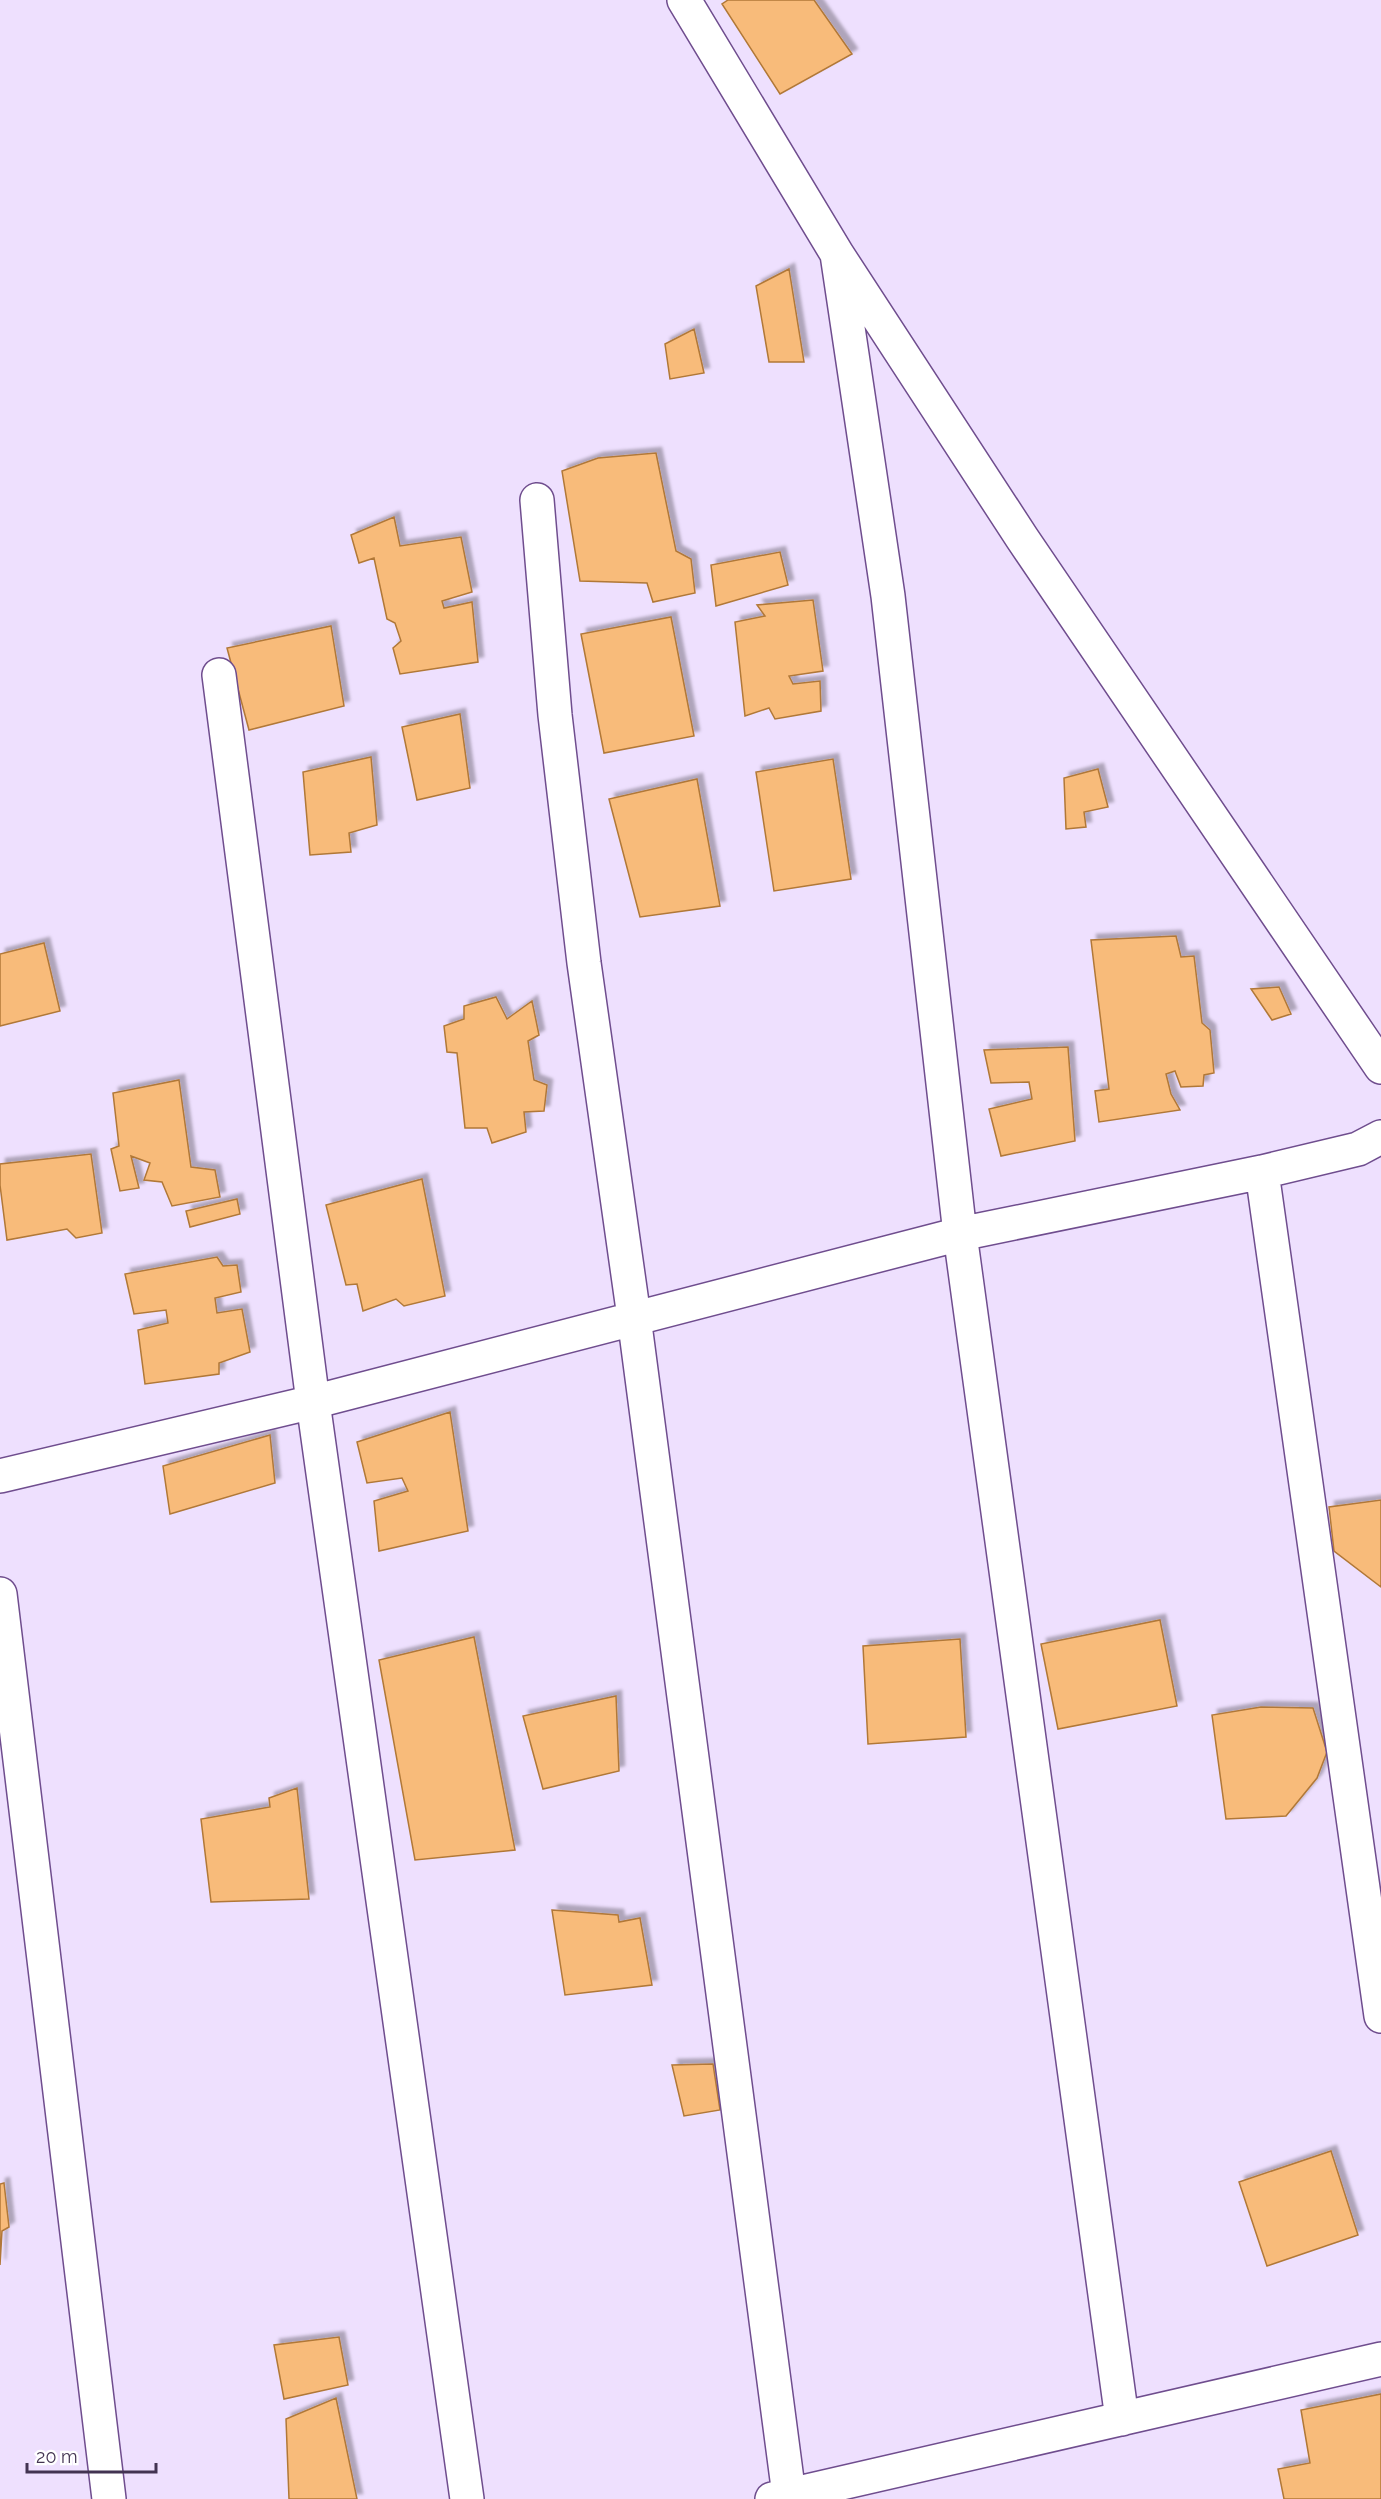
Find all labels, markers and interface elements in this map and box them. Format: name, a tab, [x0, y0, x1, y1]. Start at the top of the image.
scale bar	[27, 2436, 156, 2474]
text: 20 m	[36, 2446, 78, 2467]

